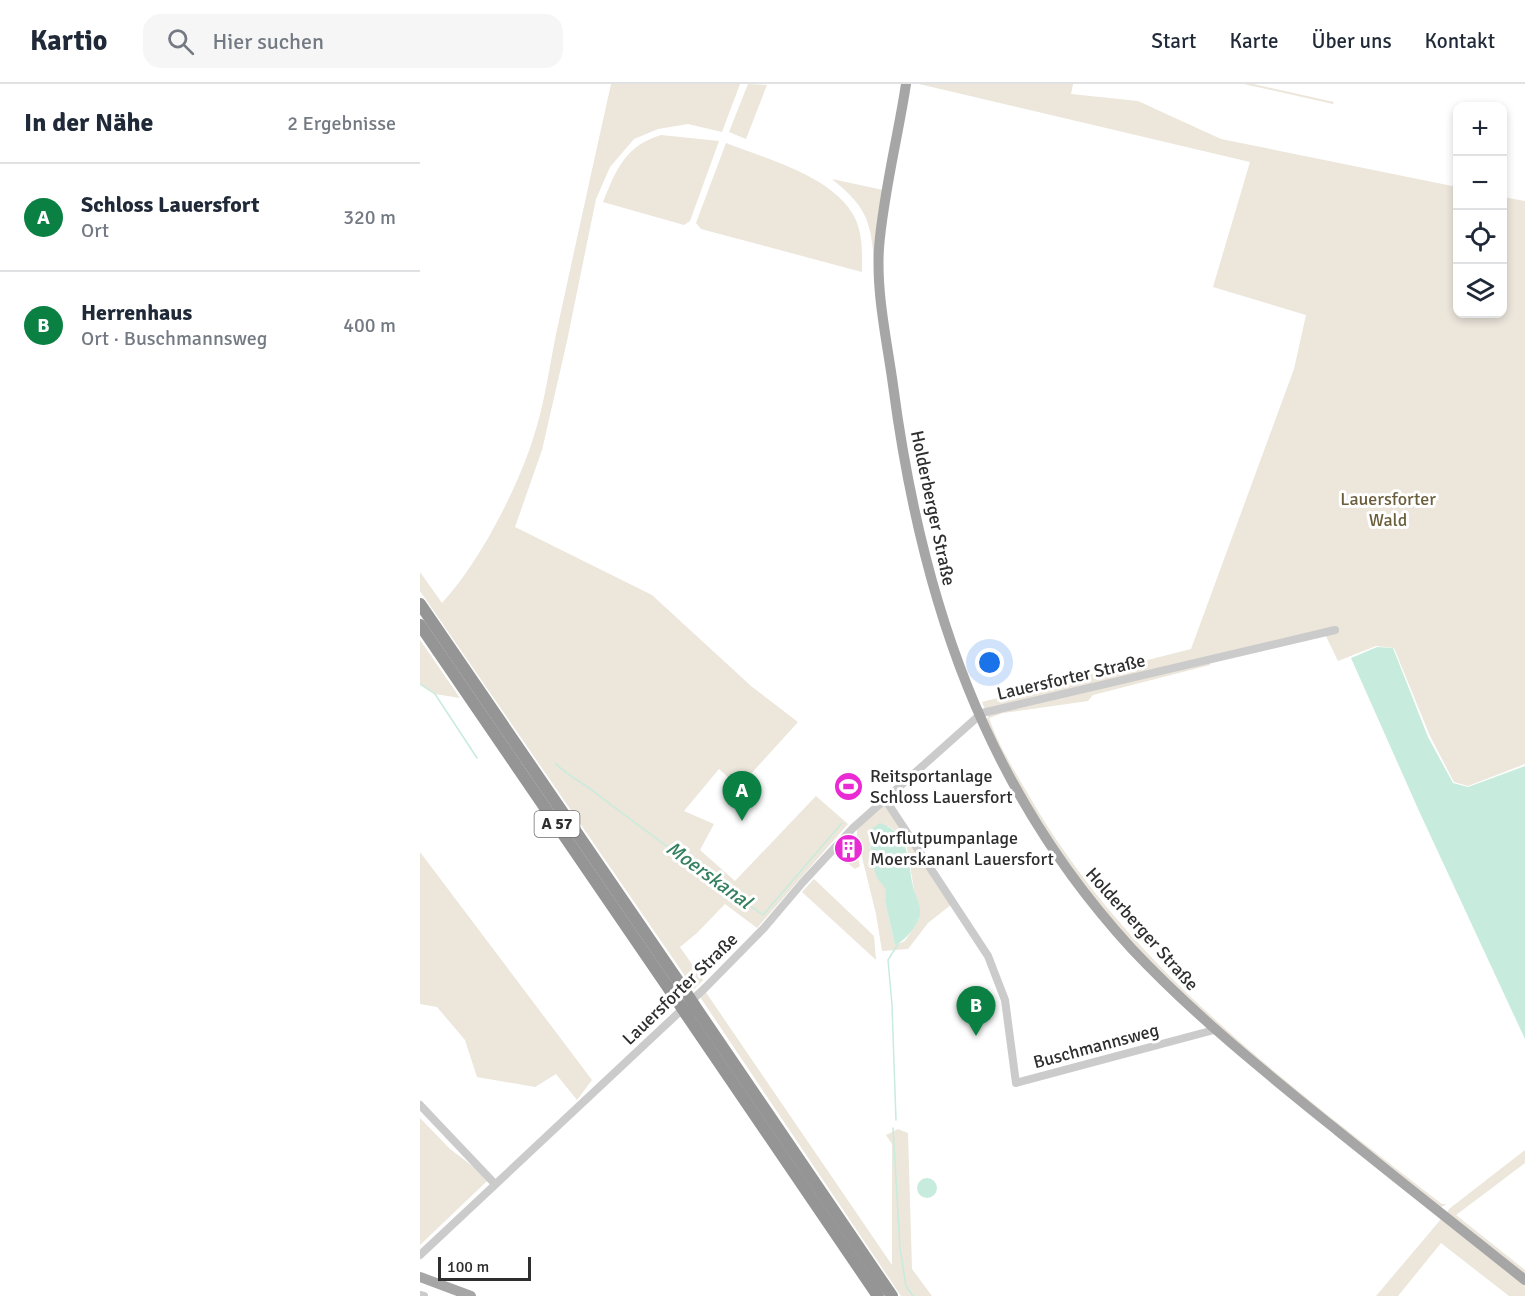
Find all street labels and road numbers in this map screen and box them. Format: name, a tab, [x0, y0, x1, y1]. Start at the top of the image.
street label: Holderberger Straße	[906, 428, 960, 588]
street label: Lauersforter Straße	[995, 649, 1147, 705]
road number: A 57	[534, 811, 580, 837]
street label: Holderberger Straße	[1081, 863, 1203, 995]
street label: Lauersforter Straße	[618, 928, 742, 1050]
street label: Buschmannsweg	[1031, 1019, 1161, 1073]

